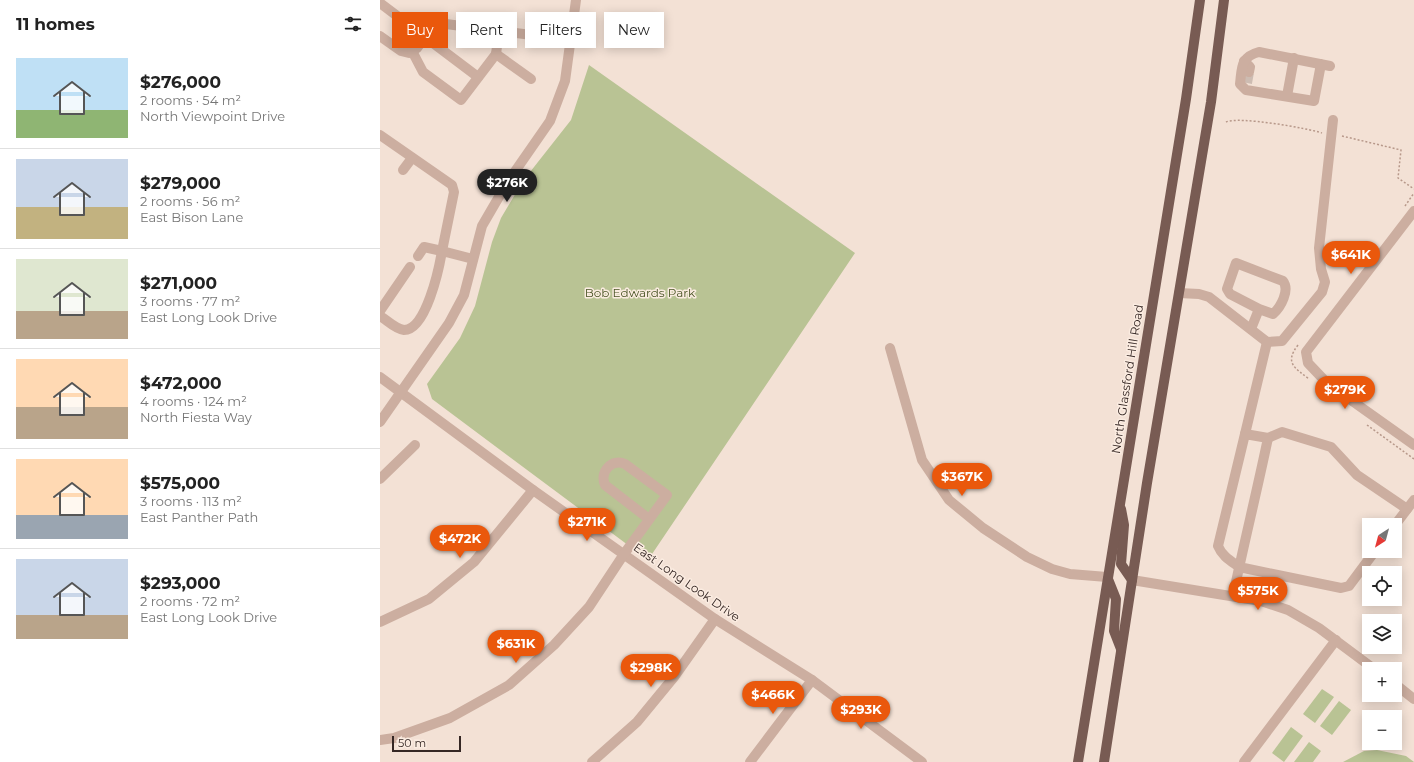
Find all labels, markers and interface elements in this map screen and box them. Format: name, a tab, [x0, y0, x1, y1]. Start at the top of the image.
chip: Buy	[392, 12, 448, 48]
chip: Rent	[456, 12, 517, 48]
chip: Filters	[525, 12, 596, 48]
chip: New	[604, 12, 664, 48]
icon: filters	[342, 13, 364, 35]
text: 11 homes	[16, 14, 95, 34]
text: $276,000	[140, 72, 221, 92]
icon: home	[48, 74, 96, 122]
text: 2 rooms · 54 m²	[140, 92, 241, 108]
text: North Viewpoint Drive	[140, 108, 285, 124]
pin: $276K	[479, 169, 535, 203]
text: $279,000	[140, 173, 221, 193]
text: $276K	[486, 174, 528, 190]
icon: home	[48, 175, 96, 223]
text: 2 rooms · 56 m²	[140, 193, 240, 209]
text: East Bison Lane	[140, 209, 243, 225]
pin: $641K	[1323, 241, 1379, 275]
text: $641K	[1331, 246, 1371, 262]
text: $271,000	[140, 273, 217, 293]
icon: home	[48, 275, 96, 323]
park label: Bob Edwards Park	[585, 285, 696, 300]
text: 3 rooms · 77 m²	[140, 293, 240, 309]
street label: North Glassford Hill Road	[1108, 303, 1146, 455]
text: East Long Look Drive	[140, 309, 277, 325]
text: $472,000	[140, 373, 222, 393]
icon: home	[48, 375, 96, 423]
pin: $279K	[1317, 376, 1373, 410]
text: $279K	[1324, 381, 1366, 397]
text: 4 rooms · 124 m²	[140, 393, 247, 409]
text: North Fiesta Way	[140, 409, 252, 425]
pin: $367K	[934, 463, 990, 497]
text: $367K	[941, 468, 983, 484]
text: $575,000	[140, 473, 220, 493]
icon: home	[48, 475, 96, 523]
text: 3 rooms · 113 m²	[140, 493, 242, 509]
pin: $271K	[559, 508, 615, 542]
text: East Panther Path	[140, 509, 258, 525]
text: $271K	[568, 513, 606, 529]
north arrow	[1362, 518, 1402, 558]
map controls	[1362, 518, 1402, 750]
pin: $472K	[432, 525, 488, 559]
text: $472K	[439, 530, 481, 546]
street label: East Long Look Drive	[631, 540, 743, 624]
button: locate	[1362, 566, 1402, 606]
text: $293,000	[140, 573, 220, 593]
icon: home	[48, 575, 96, 623]
pin: $575K	[1230, 577, 1286, 611]
text: $575K	[1237, 582, 1279, 598]
text: 2 rooms · 72 m²	[140, 593, 240, 609]
text: East Long Look Drive	[140, 609, 277, 625]
button: layers	[1362, 614, 1402, 654]
pin: $631K	[488, 630, 544, 664]
text: $631K	[497, 635, 536, 651]
pin: $298K	[623, 654, 679, 688]
text: $298K	[630, 659, 672, 675]
button: +	[1362, 662, 1402, 702]
pin: $466K	[745, 681, 801, 715]
text: $466K	[751, 686, 795, 702]
pin: $293K	[833, 696, 889, 730]
text: $293K	[840, 701, 882, 717]
button: −	[1362, 710, 1402, 750]
scale bar	[392, 734, 461, 753]
text: 50 m	[398, 736, 426, 750]

